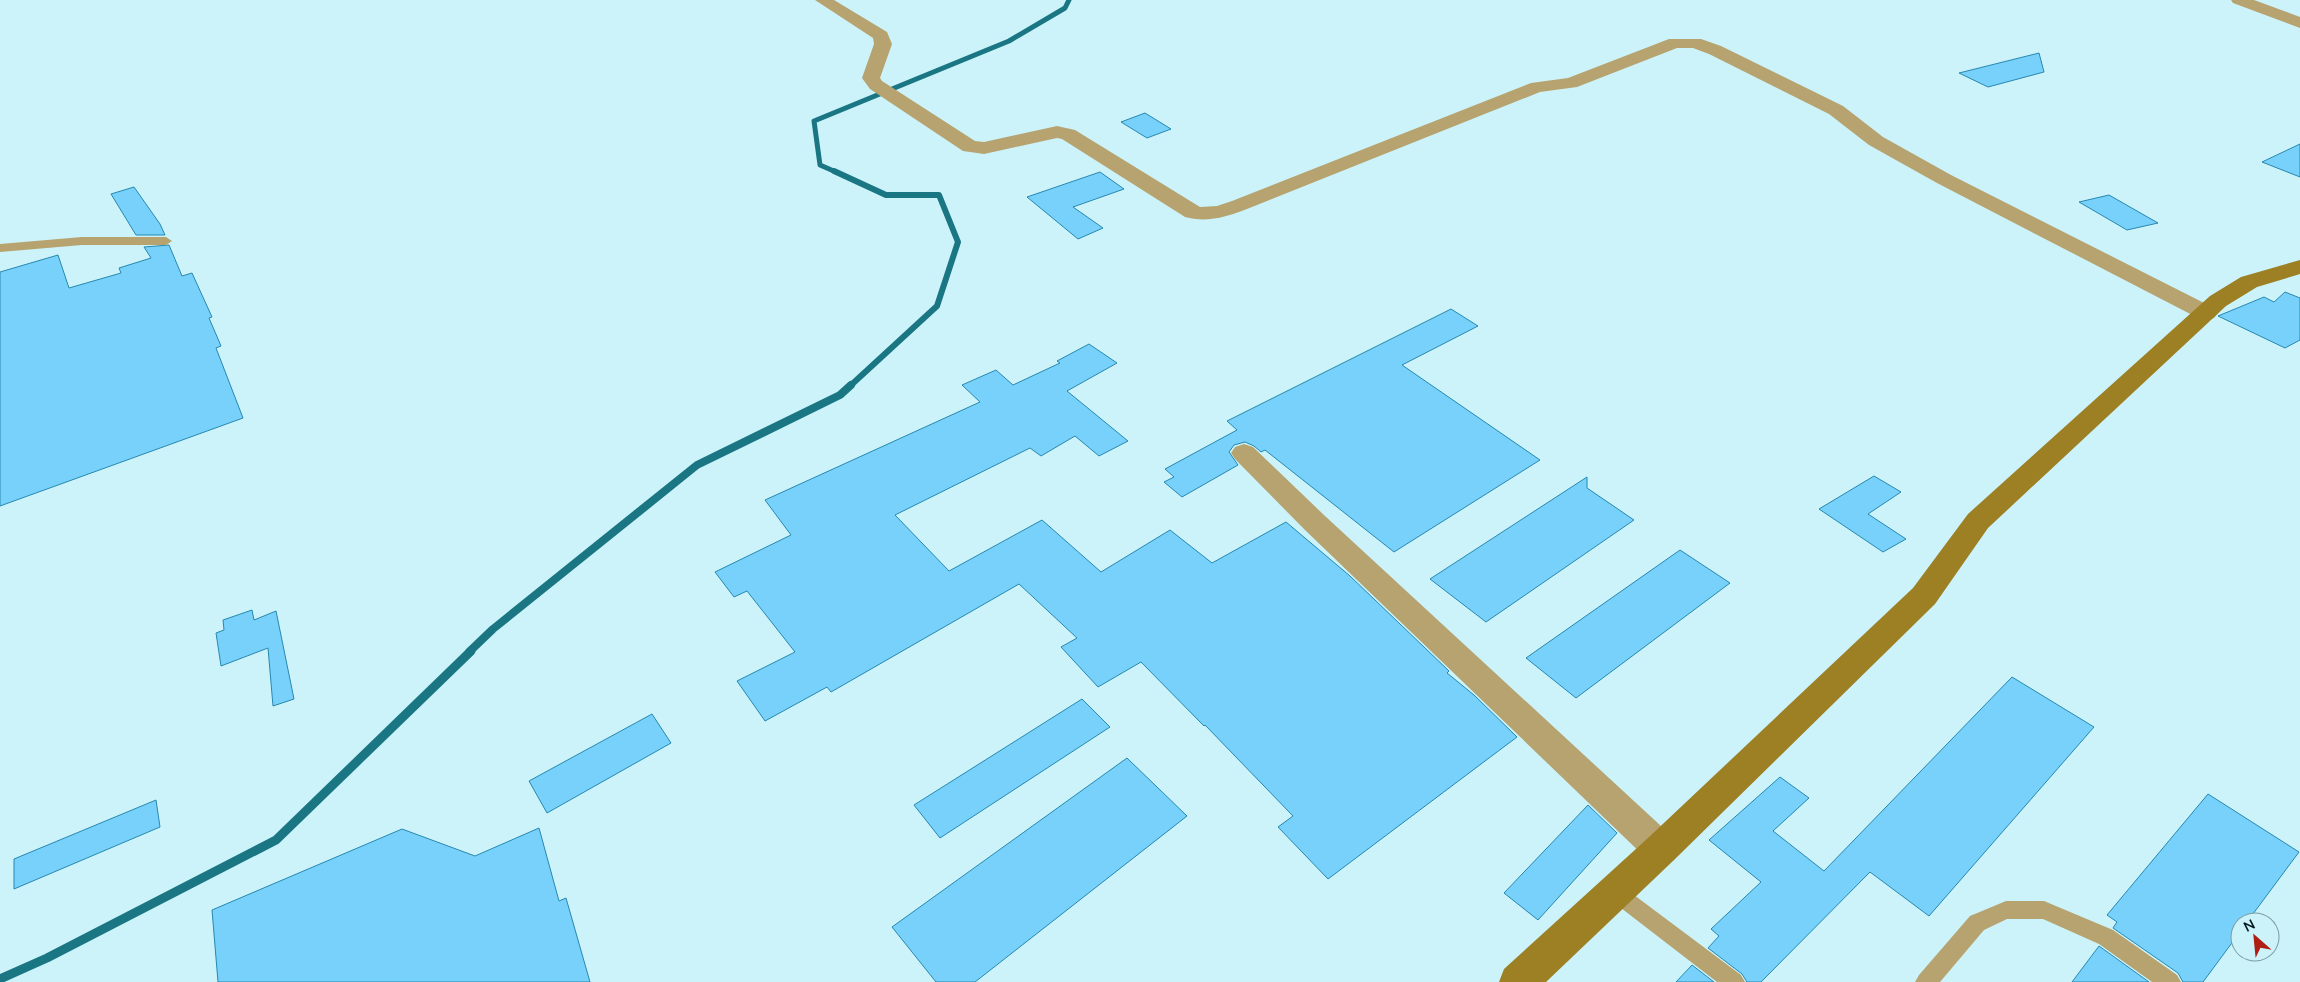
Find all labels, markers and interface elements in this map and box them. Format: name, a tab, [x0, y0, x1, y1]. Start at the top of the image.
north arrow	[2230, 912, 2280, 962]
text: N	[2240, 915, 2258, 936]

